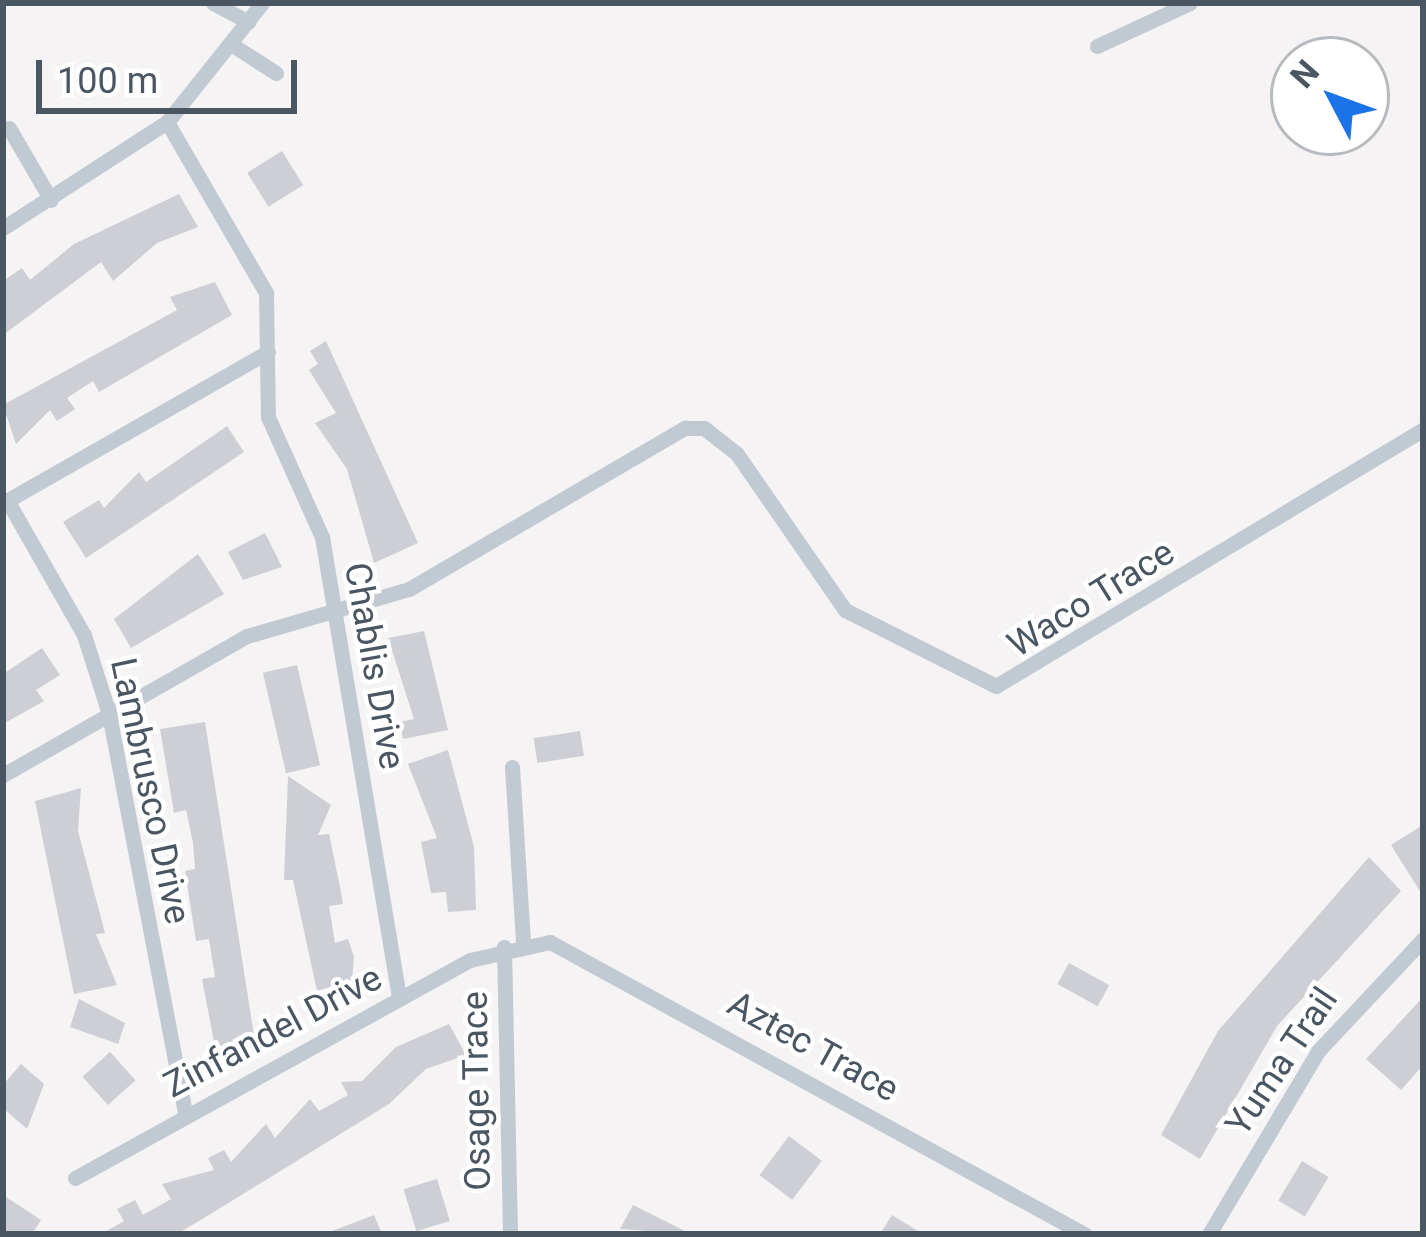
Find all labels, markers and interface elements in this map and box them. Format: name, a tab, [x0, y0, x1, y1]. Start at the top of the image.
scale bar	[42, 36, 303, 110]
north arrow	[1270, 36, 1390, 156]
text: N	[1282, 52, 1327, 96]
text: 100 m	[57, 60, 158, 102]
street label: Waco Trace	[1000, 531, 1182, 667]
street label: Chablis Drive	[335, 559, 413, 773]
street label: Lambrusco Drive	[101, 654, 199, 928]
street label: Zinfandel Drive	[157, 957, 389, 1107]
street label: Yuma Trail	[1217, 980, 1347, 1144]
street label: Aztec Trace	[720, 982, 906, 1112]
street label: Osage Trace	[454, 990, 500, 1192]

